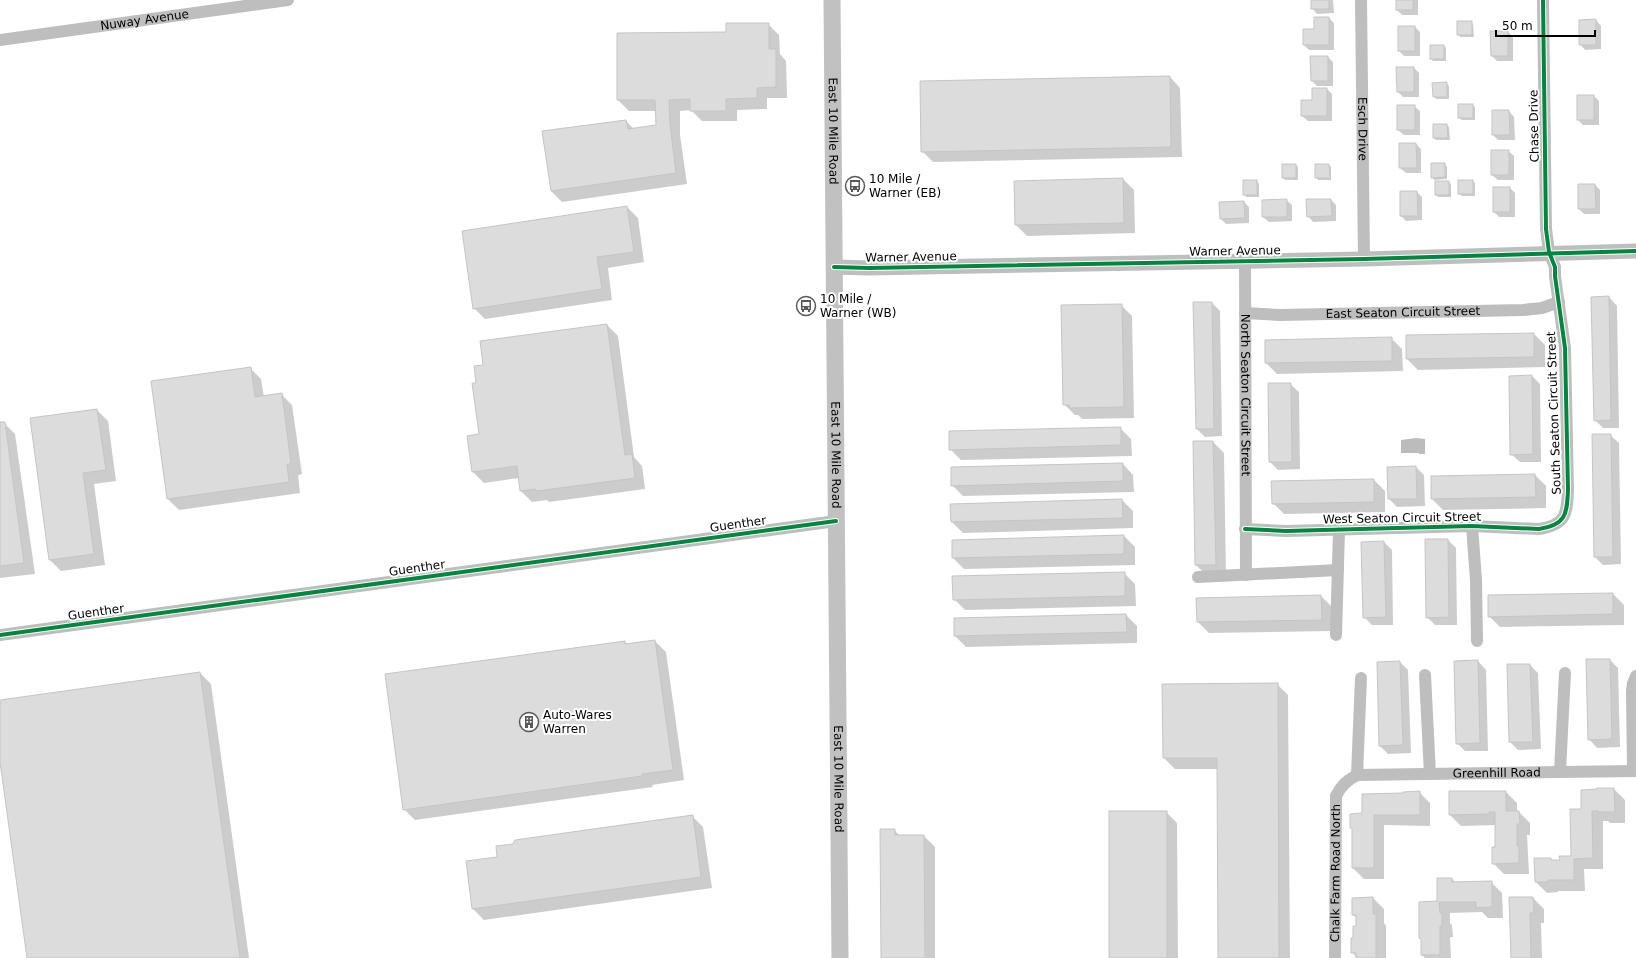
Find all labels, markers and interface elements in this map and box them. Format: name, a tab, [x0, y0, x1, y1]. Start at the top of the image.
street label: Nuway Avenue	[99, 7, 190, 33]
scale bar	[1496, 12, 1595, 38]
text: 50 m	[1502, 19, 1533, 33]
street label: East 10 Mile Road	[826, 77, 841, 185]
street label: Chase Drive	[1526, 89, 1542, 163]
street label: Esch Drive	[1355, 97, 1370, 161]
place label: 10 Mile / Warner (EB)	[869, 172, 941, 200]
bus stop icon: 10 Mile / Warner (EB)	[844, 175, 866, 197]
street label: Warner Avenue	[1189, 243, 1281, 259]
street label: Warner Avenue	[865, 249, 957, 265]
place label: 10 Mile / Warner (WB)	[820, 292, 896, 320]
bus stop icon: 10 Mile / Warner (WB)	[795, 295, 817, 317]
street label: East Seaton Circuit Street	[1325, 304, 1481, 321]
street label: North Seaton Circuit Street	[1238, 314, 1253, 476]
street label: South Seaton Circuit Street	[1544, 331, 1564, 495]
street label: East 10 Mile Road	[828, 401, 843, 509]
street label: West Seaton Circuit Street	[1323, 510, 1481, 526]
street label: Guenther	[709, 513, 767, 535]
street label: Guenther	[388, 557, 446, 579]
street label: Guenther	[67, 601, 125, 623]
place label: Auto-Wares Warren	[543, 708, 612, 736]
building icon: Auto-Wares Warren	[518, 711, 540, 733]
street label: East 10 Mile Road	[831, 725, 846, 833]
street label: Greenhill Road	[1453, 765, 1541, 781]
street label: Chalk Farm Road North	[1328, 804, 1343, 942]

